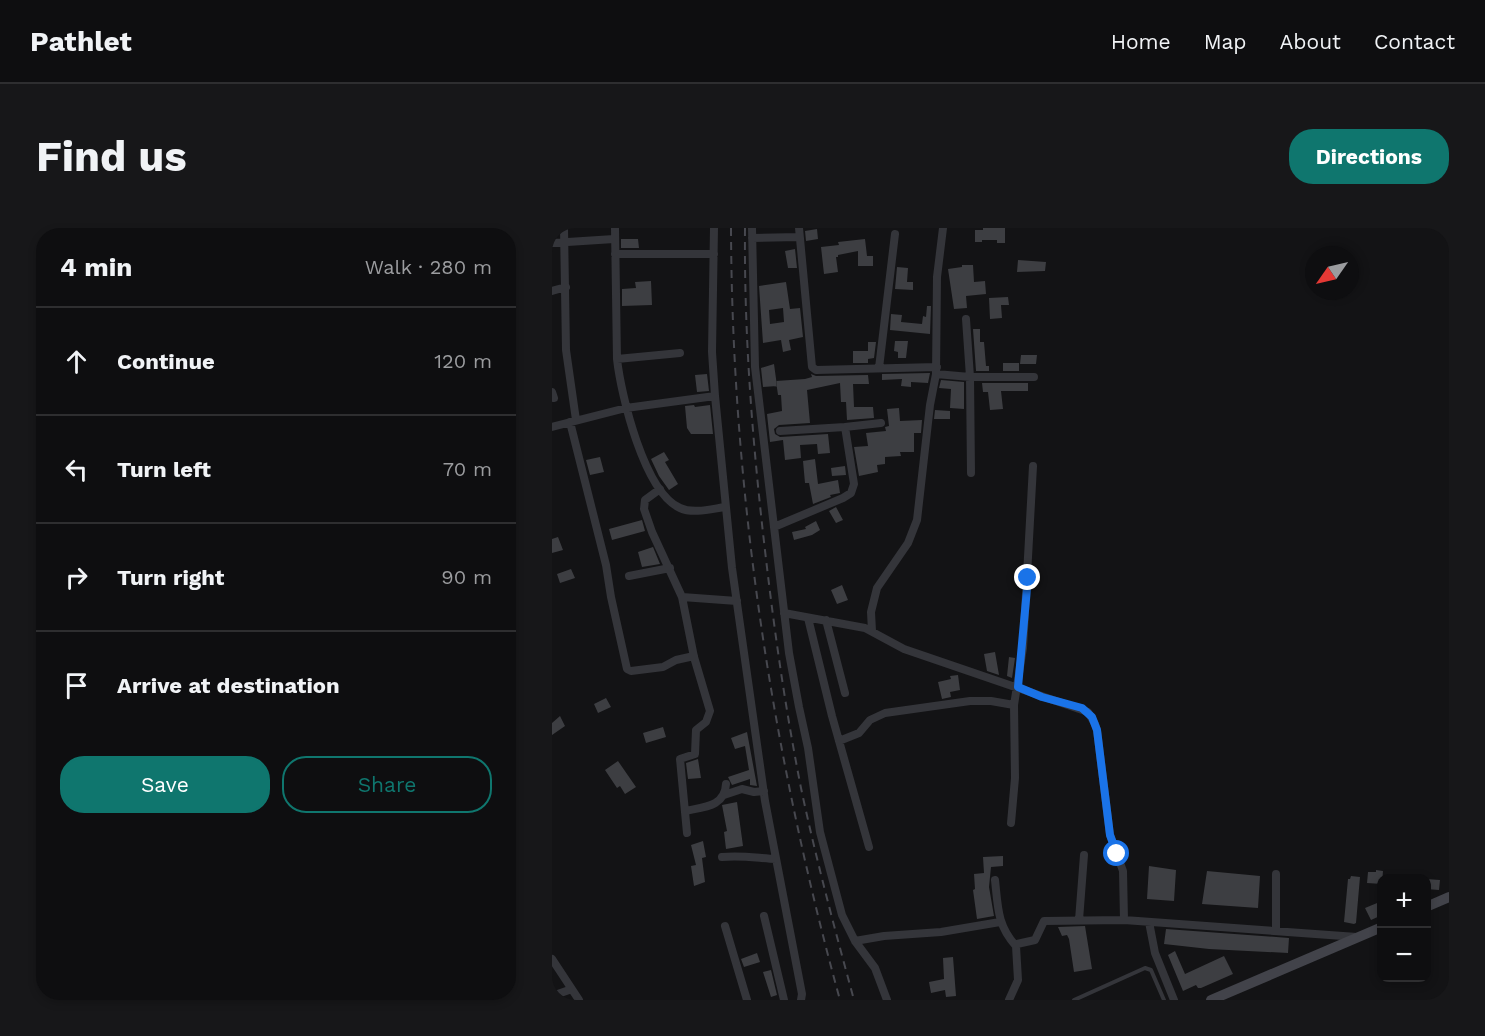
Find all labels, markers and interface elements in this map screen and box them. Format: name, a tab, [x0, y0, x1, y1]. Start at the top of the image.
text: Pathlet	[30, 25, 132, 58]
text: Home	[1111, 29, 1171, 54]
text: Map	[1204, 29, 1247, 54]
text: About	[1280, 29, 1341, 54]
text: Contact	[1374, 29, 1455, 54]
button: Directions	[1289, 129, 1449, 184]
text: Find us	[36, 132, 187, 181]
north arrow	[1305, 246, 1359, 300]
text: 4 min	[60, 252, 132, 282]
text: Walk · 280 m	[365, 255, 492, 279]
icon: ahead	[60, 345, 93, 378]
text: Continue	[117, 349, 215, 374]
text: 120 m	[434, 349, 492, 373]
icon: left	[60, 453, 93, 486]
text: Turn left	[117, 457, 211, 482]
text: 70 m	[443, 457, 492, 481]
icon: right	[60, 561, 93, 594]
route end	[1014, 564, 1040, 590]
text: Turn right	[117, 565, 224, 590]
text: 90 m	[441, 565, 492, 589]
icon: arrive	[60, 669, 93, 702]
text: Arrive at destination	[117, 673, 340, 698]
button: Save	[60, 756, 270, 813]
button: Share	[282, 756, 492, 813]
route start	[1103, 840, 1129, 866]
map controls	[1377, 874, 1431, 982]
button: +	[1377, 874, 1431, 928]
button: −	[1377, 928, 1431, 982]

